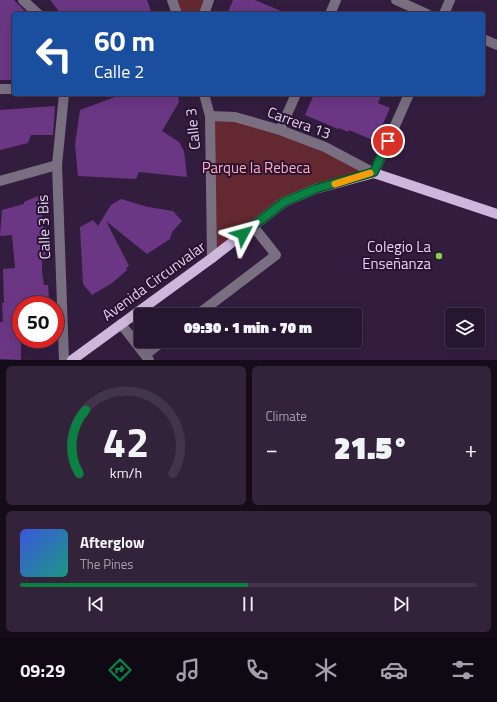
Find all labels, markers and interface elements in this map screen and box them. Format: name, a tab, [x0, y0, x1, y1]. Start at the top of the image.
text: 60 m	[94, 19, 155, 62]
icon: left	[28, 28, 80, 80]
text: Calle 2	[94, 58, 144, 85]
street label: Carrera 13	[264, 100, 334, 145]
street label: Calle 3	[179, 107, 206, 151]
pin	[371, 124, 405, 158]
icon: arrive	[377, 130, 399, 152]
park label: Parque la Rebeca	[202, 156, 311, 179]
street label: Calle 3 Bis	[31, 194, 56, 260]
position arrow	[222, 213, 264, 255]
street label: Avenida Circunvalar	[97, 235, 210, 326]
place label: Colegio La Enseñanza	[362, 235, 431, 275]
marker: Colegio La Enseñanza	[434, 251, 444, 261]
speed limit sign: 50	[12, 296, 64, 348]
map controls	[445, 308, 485, 348]
button: layers	[445, 308, 485, 348]
text: 09:30 · 1 min · 70 m	[184, 316, 312, 339]
text: Climate	[266, 406, 307, 426]
text: 42	[102, 409, 149, 472]
text: 21.5°	[334, 425, 408, 471]
text: −	[266, 432, 278, 466]
text: +	[465, 432, 477, 466]
text: km/h	[110, 461, 142, 483]
text: Afterglow	[80, 531, 145, 554]
text: The Pines	[80, 554, 133, 574]
icon: previous	[85, 593, 107, 615]
icon: pause	[237, 593, 259, 615]
icon: next	[390, 593, 412, 615]
icon: directions	[106, 656, 134, 684]
icon: music	[174, 656, 202, 684]
icon: phone	[243, 656, 271, 684]
icon: climate	[312, 656, 340, 684]
icon: car	[380, 656, 408, 684]
icon: filters	[449, 656, 477, 684]
text: 09:29	[20, 657, 65, 684]

